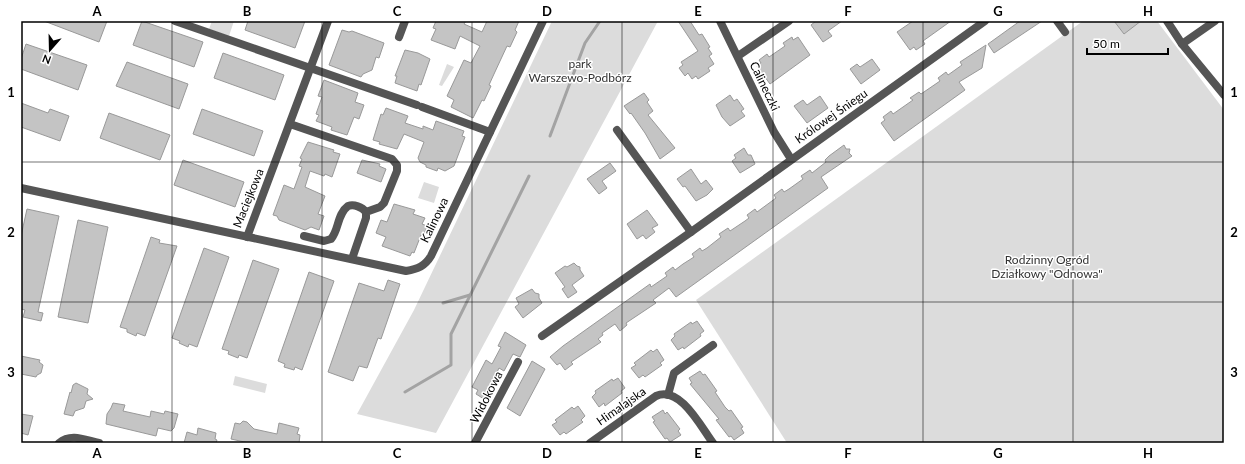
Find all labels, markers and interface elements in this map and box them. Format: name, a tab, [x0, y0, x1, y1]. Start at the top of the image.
text: A	[91, 3, 102, 19]
text: B	[243, 3, 252, 19]
text: C	[393, 3, 402, 19]
text: D	[542, 3, 552, 19]
text: E	[694, 3, 702, 19]
text: F	[844, 3, 852, 19]
text: G	[993, 3, 1003, 19]
text: H	[1143, 3, 1153, 19]
north arrow	[30, 30, 70, 70]
scale bar	[1087, 30, 1168, 56]
text: 50 m	[1093, 36, 1120, 51]
text: N	[40, 52, 53, 67]
park label: park Warszewo-Podbórz	[528, 56, 632, 85]
street label: Calineczki	[747, 59, 783, 113]
text: 1	[7, 84, 15, 100]
text: 1	[1230, 84, 1238, 100]
street label: Królowej Śniegu	[792, 85, 870, 147]
street label: Maciejkowa	[229, 166, 267, 230]
street label: Kalinowa	[417, 195, 451, 245]
text: 2	[7, 224, 15, 240]
text: 2	[1230, 224, 1238, 240]
park label: Rodzinny Ogród Działkowy "Odnowa"	[991, 252, 1103, 281]
text: 3	[7, 364, 15, 380]
text: 3	[1230, 364, 1238, 380]
street label: Widokowa	[466, 368, 506, 426]
street label: Himalajska	[593, 384, 649, 428]
text: A	[91, 445, 102, 461]
text: B	[243, 445, 252, 461]
text: C	[393, 445, 402, 461]
text: D	[542, 445, 552, 461]
text: E	[694, 445, 702, 461]
text: F	[844, 445, 852, 461]
text: G	[993, 445, 1003, 461]
text: H	[1143, 445, 1153, 461]

